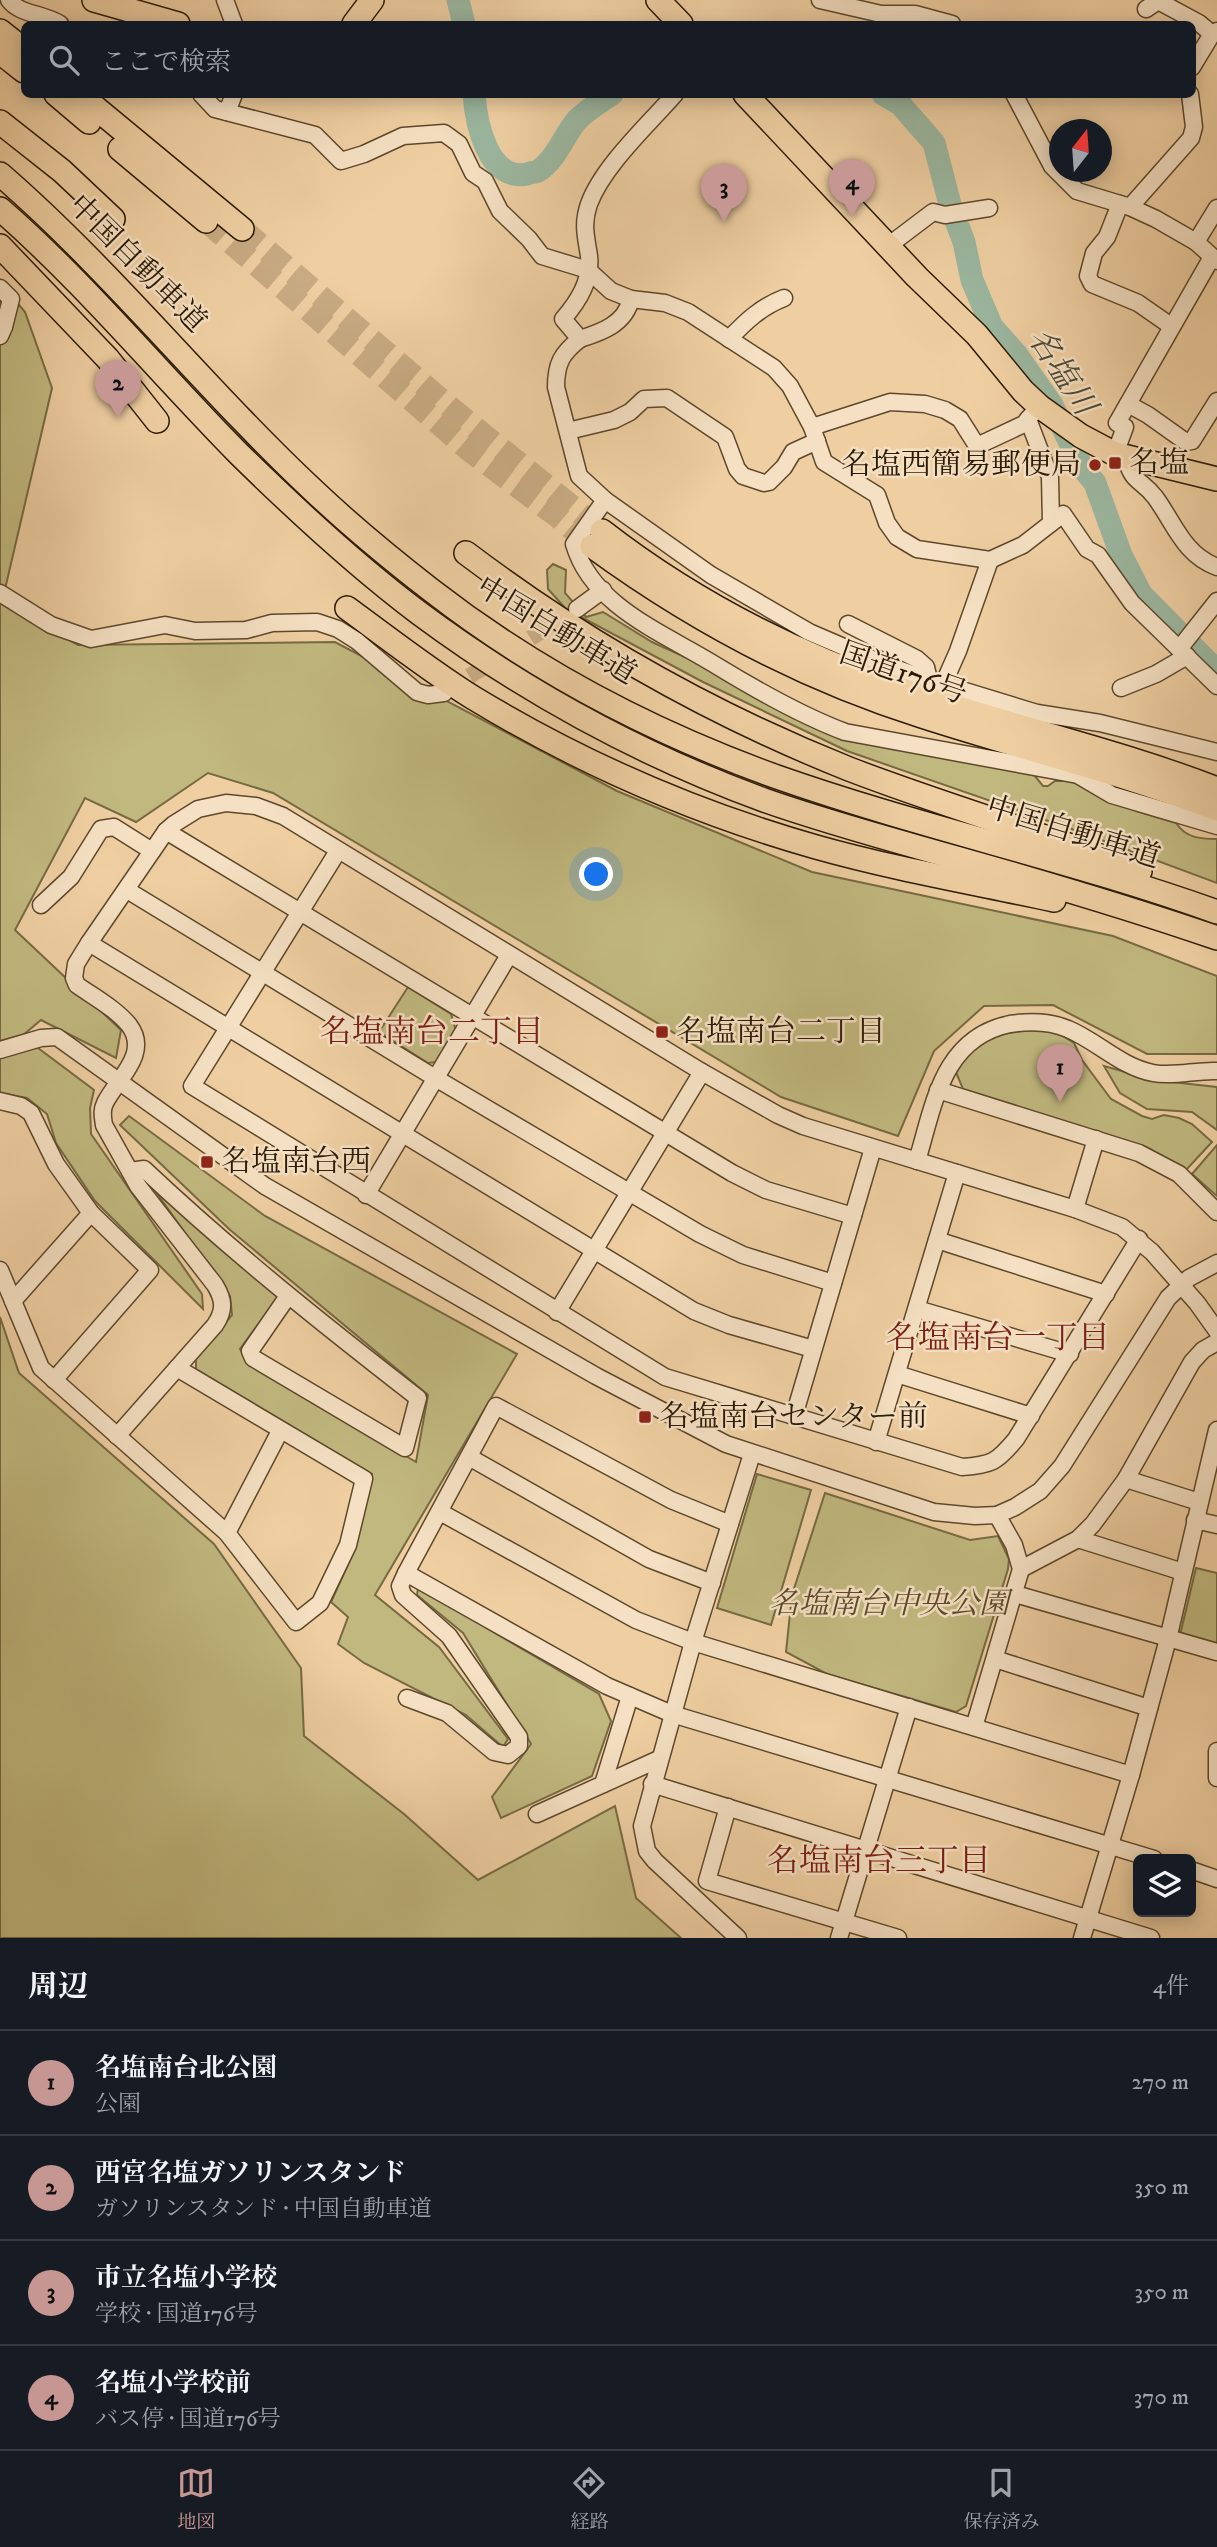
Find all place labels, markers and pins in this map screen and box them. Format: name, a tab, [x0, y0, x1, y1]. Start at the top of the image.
pin: 4	[829, 159, 875, 217]
pin: 3	[701, 164, 747, 222]
pin: 2	[95, 360, 141, 418]
place label: 名塩	[1129, 445, 1189, 482]
place label: 名塩西簡易郵便局	[841, 447, 1081, 484]
marker: 名塩	[1107, 455, 1123, 471]
marker: 名塩西簡易郵便局	[1087, 457, 1103, 473]
place label: 名塩南台二丁目	[676, 1014, 886, 1051]
marker: 名塩南台二丁目	[654, 1024, 670, 1040]
pin: 1	[1037, 1044, 1083, 1102]
place label: 名塩南台西	[221, 1144, 371, 1181]
marker: 名塩南台西	[199, 1154, 215, 1170]
place label: 名塩南台センター前	[659, 1399, 928, 1436]
marker: 名塩南台センター前	[637, 1409, 653, 1425]

